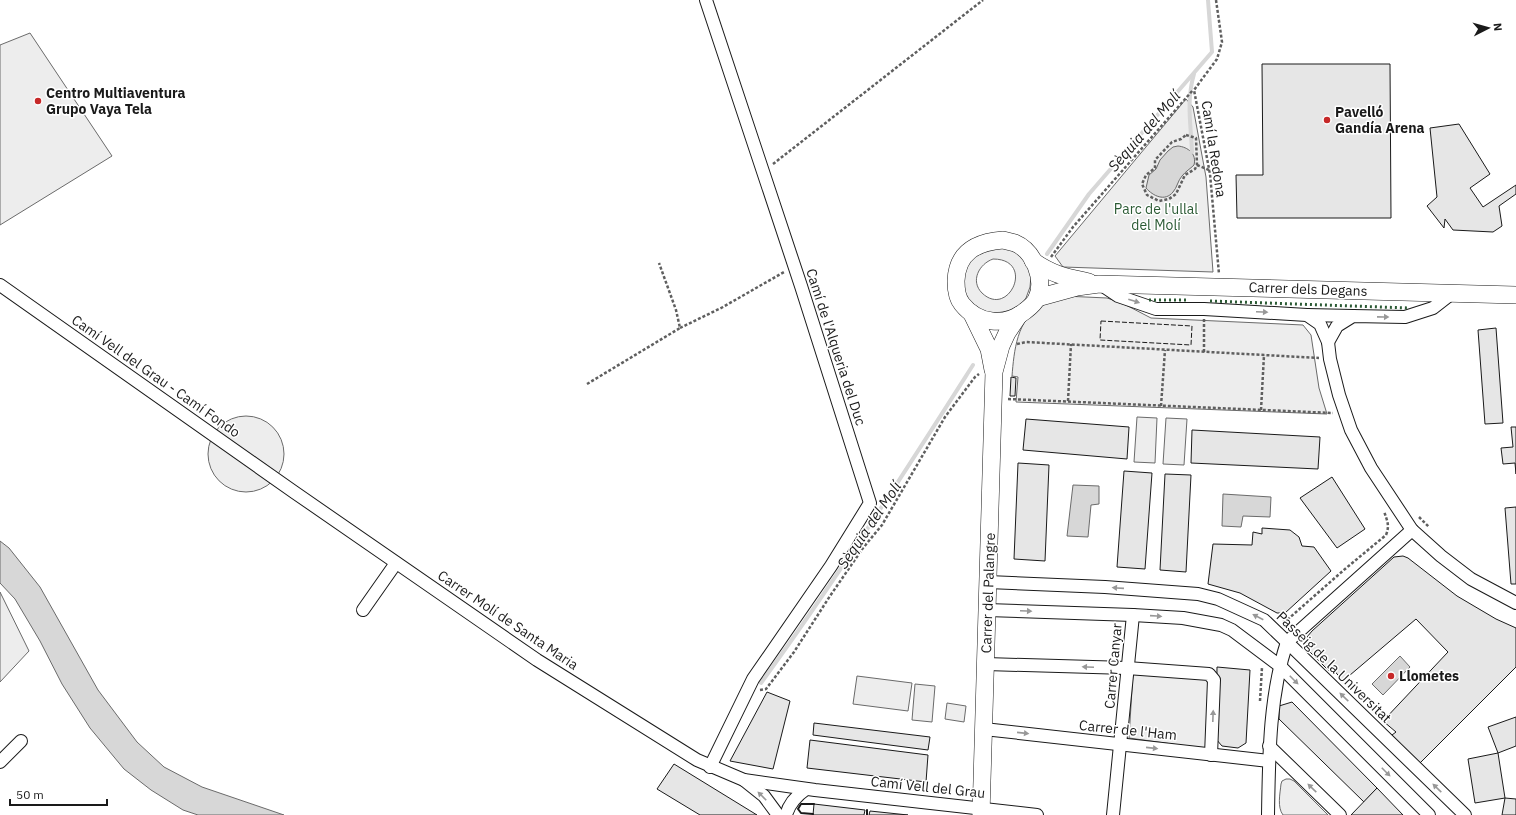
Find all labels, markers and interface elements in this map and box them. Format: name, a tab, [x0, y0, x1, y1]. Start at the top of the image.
north arrow	[1468, 8, 1508, 48]
text: N	[1491, 22, 1505, 32]
place label: Centro Multiaventura Grupo Vaya Tela	[46, 84, 185, 118]
water label: Sèquia del Molí	[1104, 85, 1186, 176]
marker: Centro Multiaventura Grupo Vaya Tela	[33, 96, 43, 106]
street label: Camí la Redona	[1197, 99, 1231, 199]
place label: Pavelló Gandía Arena	[1335, 103, 1425, 137]
marker: Pavelló Gandía Arena	[1322, 115, 1332, 125]
park label: Parc de l'ullal del Molí	[1114, 200, 1198, 234]
street label: Camí de l'Alqueria del Duc	[802, 266, 870, 428]
street label: Carrer dels Degans	[1248, 278, 1368, 300]
one-way arrow	[1128, 298, 1140, 304]
one-way arrow	[1256, 309, 1269, 315]
street label: Camí Vell del Grau - Camí Fondo	[68, 311, 244, 441]
one-way arrow	[1377, 314, 1390, 320]
water label: Sèquia del Molí	[833, 476, 906, 572]
street label: Carrer del Palangre	[977, 532, 999, 654]
street label: Carrer Molí de Santa Maria	[434, 566, 582, 674]
one-way arrow	[1112, 584, 1125, 591]
one-way arrow	[1020, 607, 1032, 614]
street label: Passeig de la Universitat	[1273, 607, 1395, 727]
one-way arrow	[1150, 613, 1162, 620]
one-way arrow	[1252, 614, 1263, 620]
street label: Carrer Canyar	[1100, 622, 1126, 710]
one-way arrow	[1081, 664, 1094, 670]
place label: Llometes	[1399, 667, 1459, 685]
marker: Llometes	[1386, 671, 1396, 681]
one-way arrow	[1289, 676, 1299, 685]
one-way arrow	[1339, 692, 1349, 702]
one-way arrow	[1209, 710, 1216, 722]
street label: Carrer de l'Ham	[1078, 716, 1178, 744]
one-way arrow	[1017, 730, 1029, 736]
one-way arrow	[1146, 745, 1158, 751]
one-way arrow	[1381, 768, 1391, 777]
street label: Camí Vell del Grau	[870, 772, 986, 802]
scale bar	[10, 781, 107, 807]
one-way arrow	[1307, 783, 1317, 793]
one-way arrow	[1432, 783, 1442, 793]
text: 50 m	[16, 787, 44, 802]
one-way arrow	[757, 791, 767, 801]

